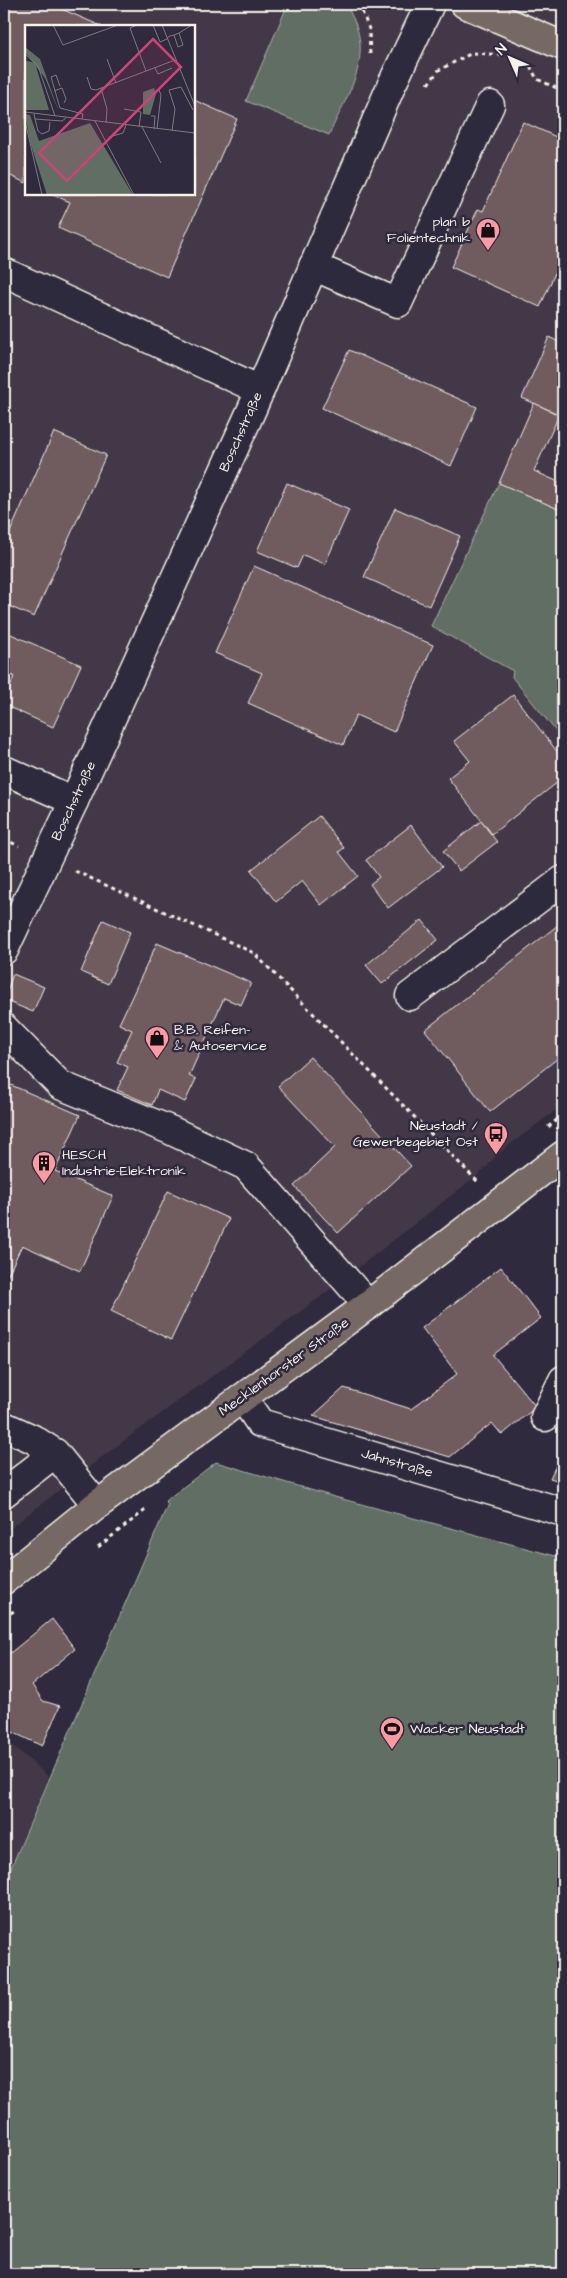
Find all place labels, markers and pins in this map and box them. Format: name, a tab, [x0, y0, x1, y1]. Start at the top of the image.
place label: plan b Folientechnik	[387, 212, 470, 248]
shop icon: plan b Folientechnik	[475, 217, 501, 251]
place label: B.B. Reifen- & Autoservice	[174, 1020, 267, 1056]
shop icon: B.B. Reifen- & Autoservice	[144, 1025, 170, 1059]
place label: Neustadt / Gewerbegebiet Ost	[353, 1116, 479, 1152]
bus stop icon: Neustadt / Gewerbegebiet Ost	[483, 1121, 509, 1155]
place label: HESCH Industrie-Elektronik	[62, 1145, 186, 1181]
building icon: HESCH Industrie-Elektronik	[31, 1150, 57, 1184]
sports icon: Wacker Neustadt	[379, 1716, 405, 1750]
place label: Wacker Neustadt	[410, 1719, 525, 1739]

